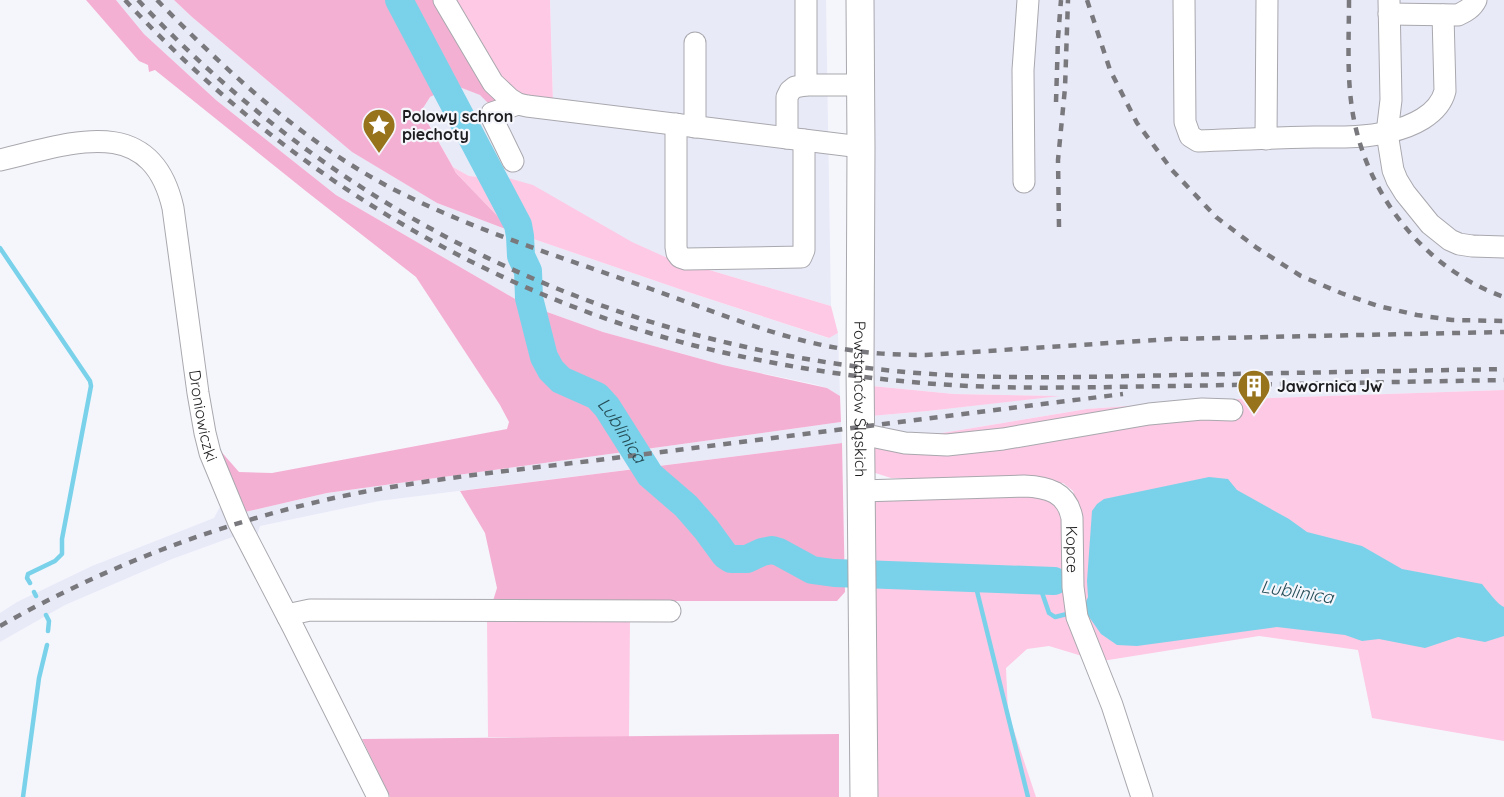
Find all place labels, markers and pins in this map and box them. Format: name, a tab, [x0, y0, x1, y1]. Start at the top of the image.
place label: Polowy schron piechoty	[402, 106, 513, 144]
place icon: Polowy schron piechoty	[361, 107, 397, 154]
building icon: Jawornica Jw	[1236, 368, 1272, 415]
place label: Jawornica Jw	[1277, 376, 1382, 396]

